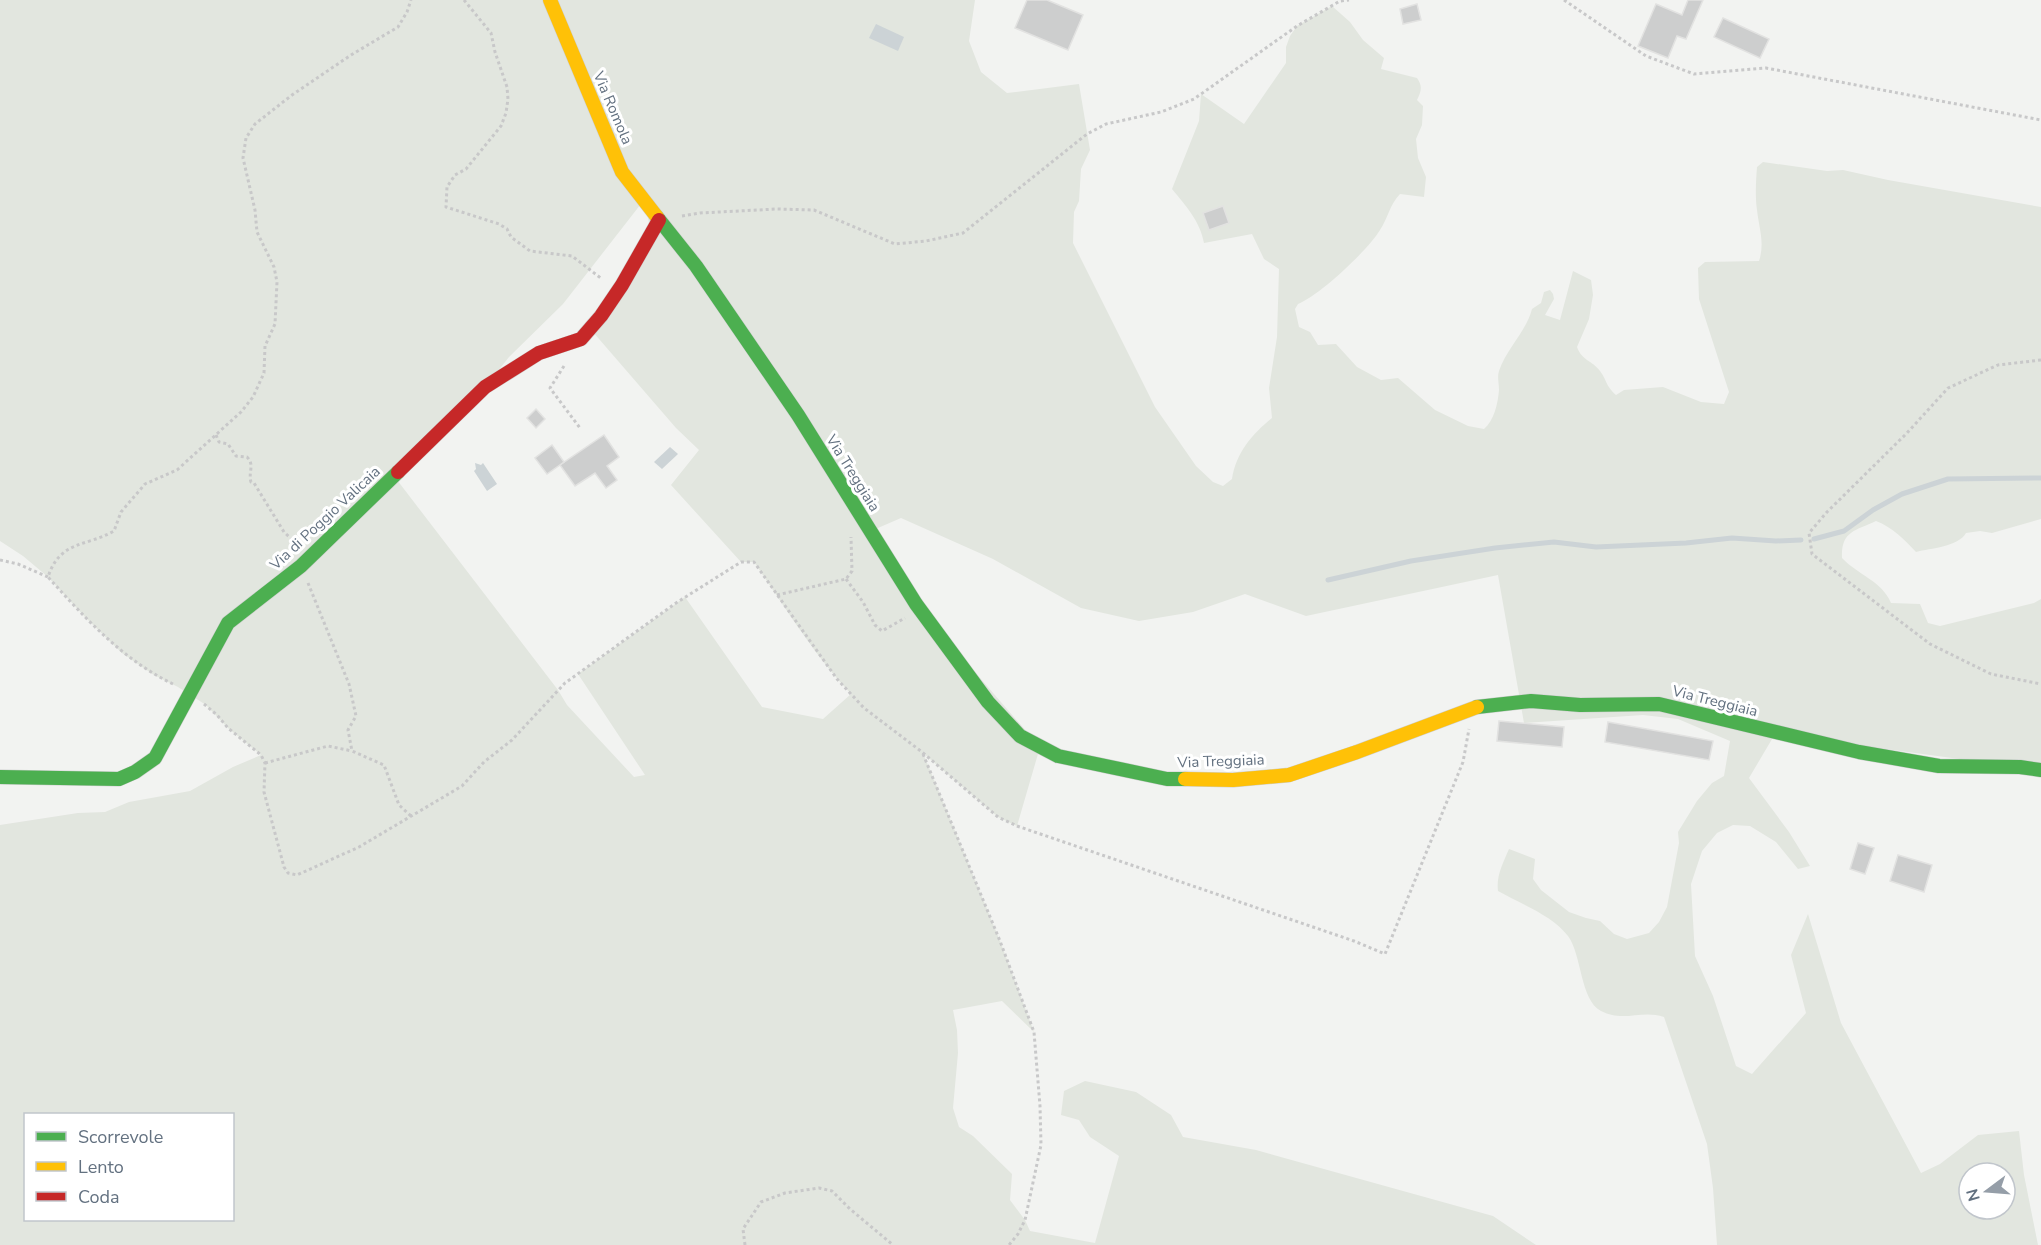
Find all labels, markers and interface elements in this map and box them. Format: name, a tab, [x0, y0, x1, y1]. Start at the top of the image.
street label: Via Romola	[588, 68, 637, 148]
street label: Via Treggiaia	[821, 430, 885, 515]
street label: Via di Poggio Valicaia	[265, 462, 385, 575]
street label: Via Treggiaia	[1669, 681, 1760, 721]
street label: Via Treggiaia	[1176, 749, 1265, 773]
legend	[24, 1113, 234, 1221]
text: Scorrevole	[78, 1125, 163, 1149]
text: Lento	[78, 1155, 124, 1179]
north arrow	[1957, 1161, 2017, 1221]
text: Coda	[78, 1185, 120, 1209]
text: N	[1961, 1186, 1986, 1204]

